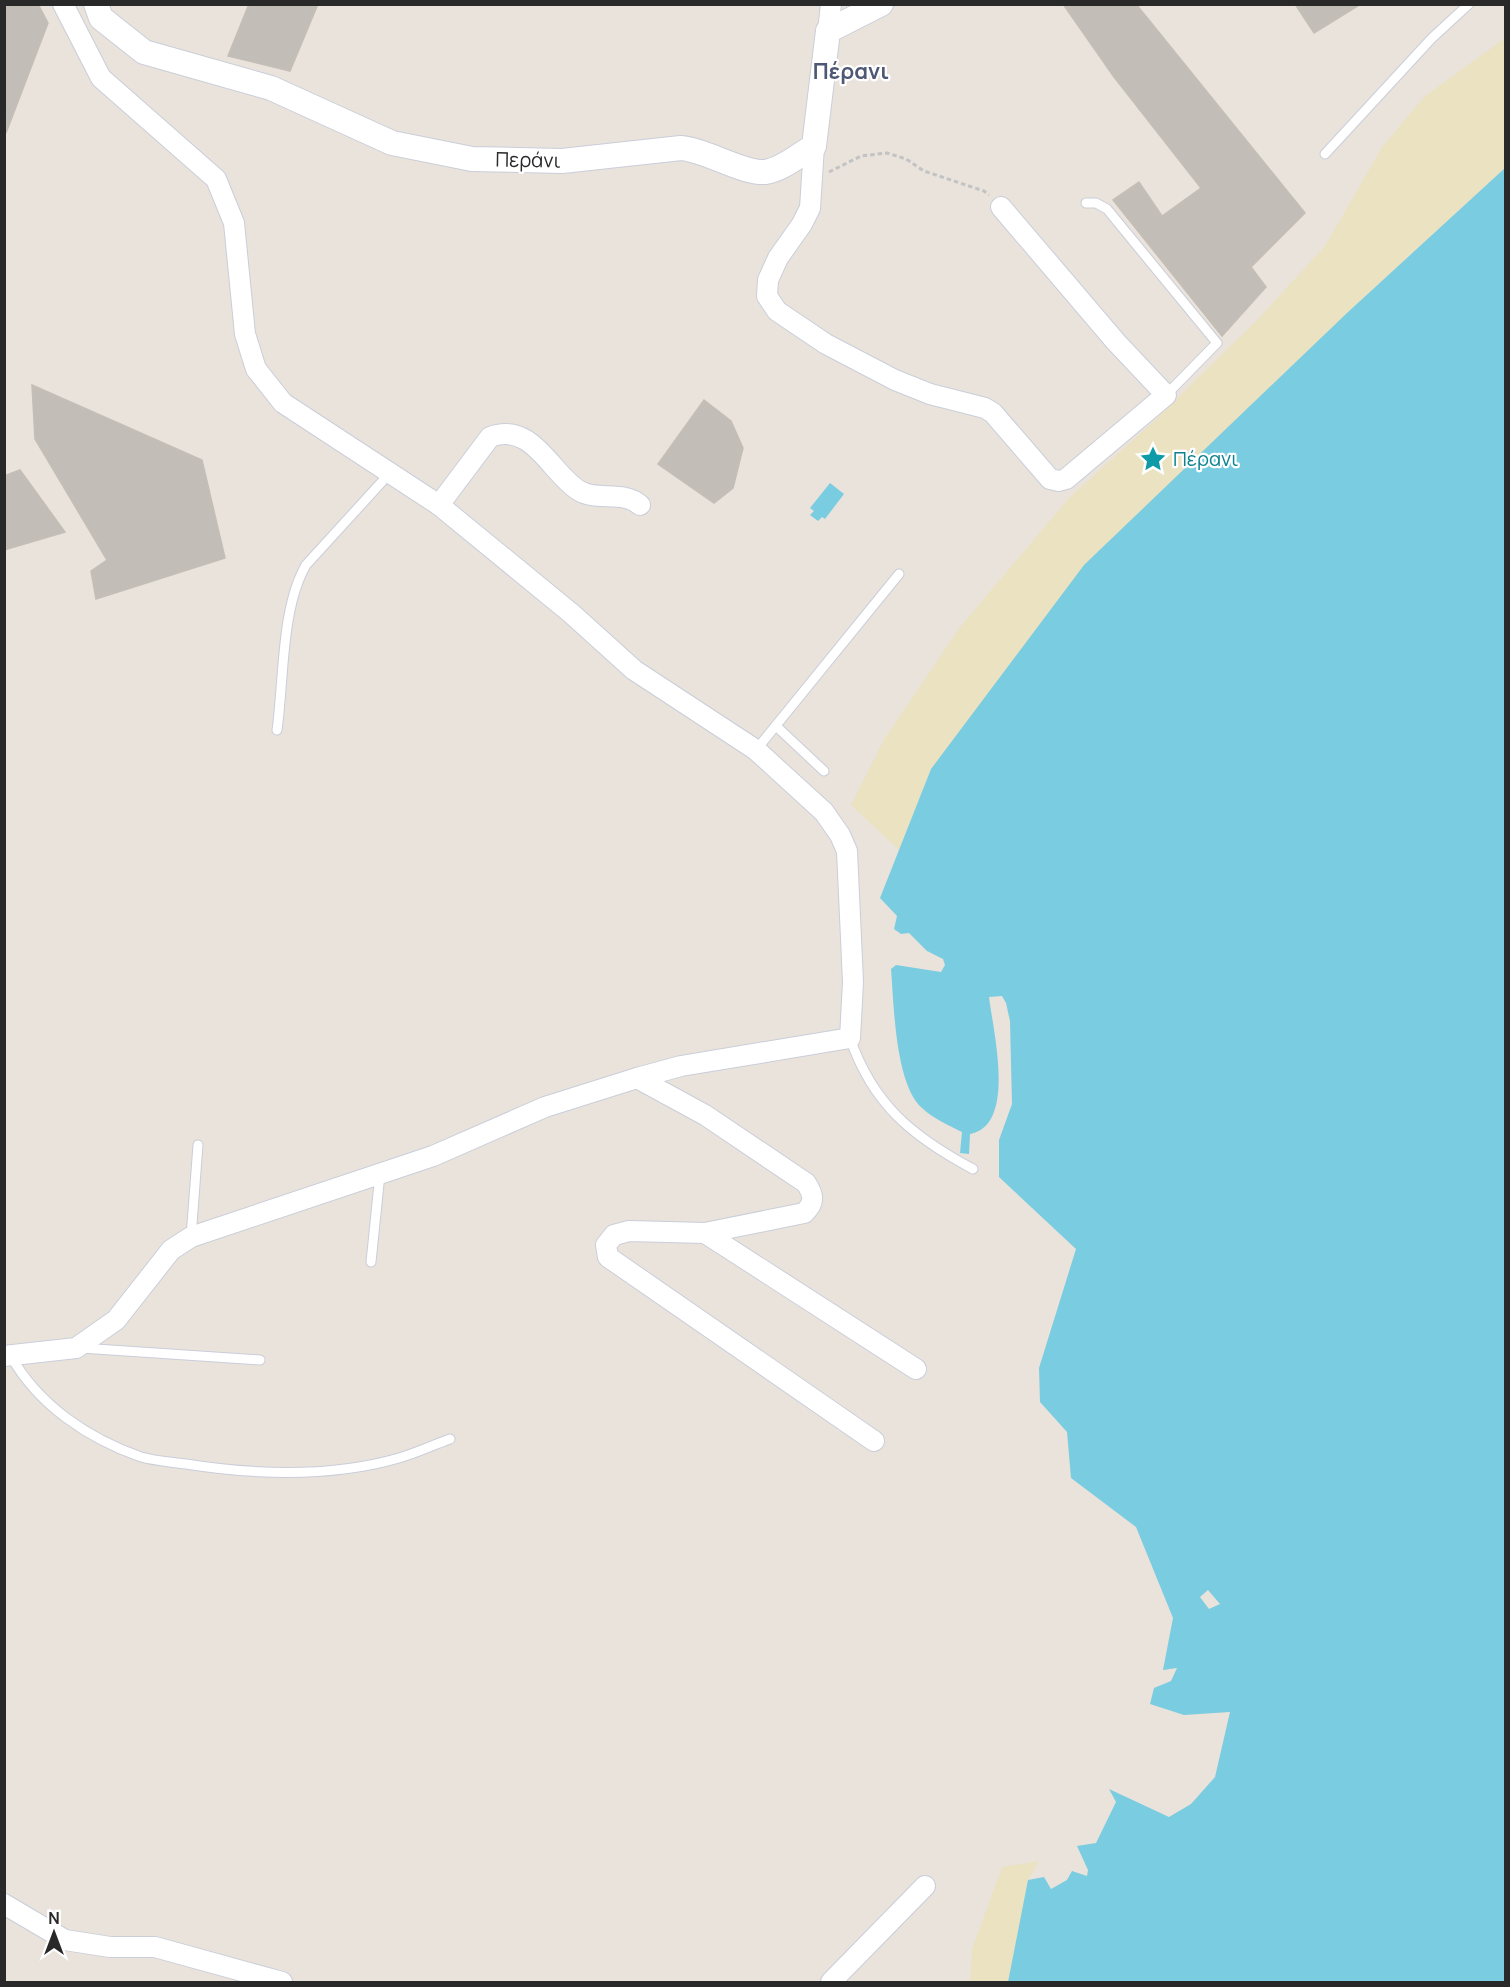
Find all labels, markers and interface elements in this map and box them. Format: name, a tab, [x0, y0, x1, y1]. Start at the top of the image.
district label: Πέρανι	[813, 56, 889, 86]
street label: Περάνι	[495, 145, 561, 174]
place icon: Πέρανι	[1138, 444, 1168, 474]
place label: Πέρανι	[1173, 445, 1238, 472]
north arrow	[24, 1903, 84, 1963]
text: N	[48, 1907, 60, 1929]

